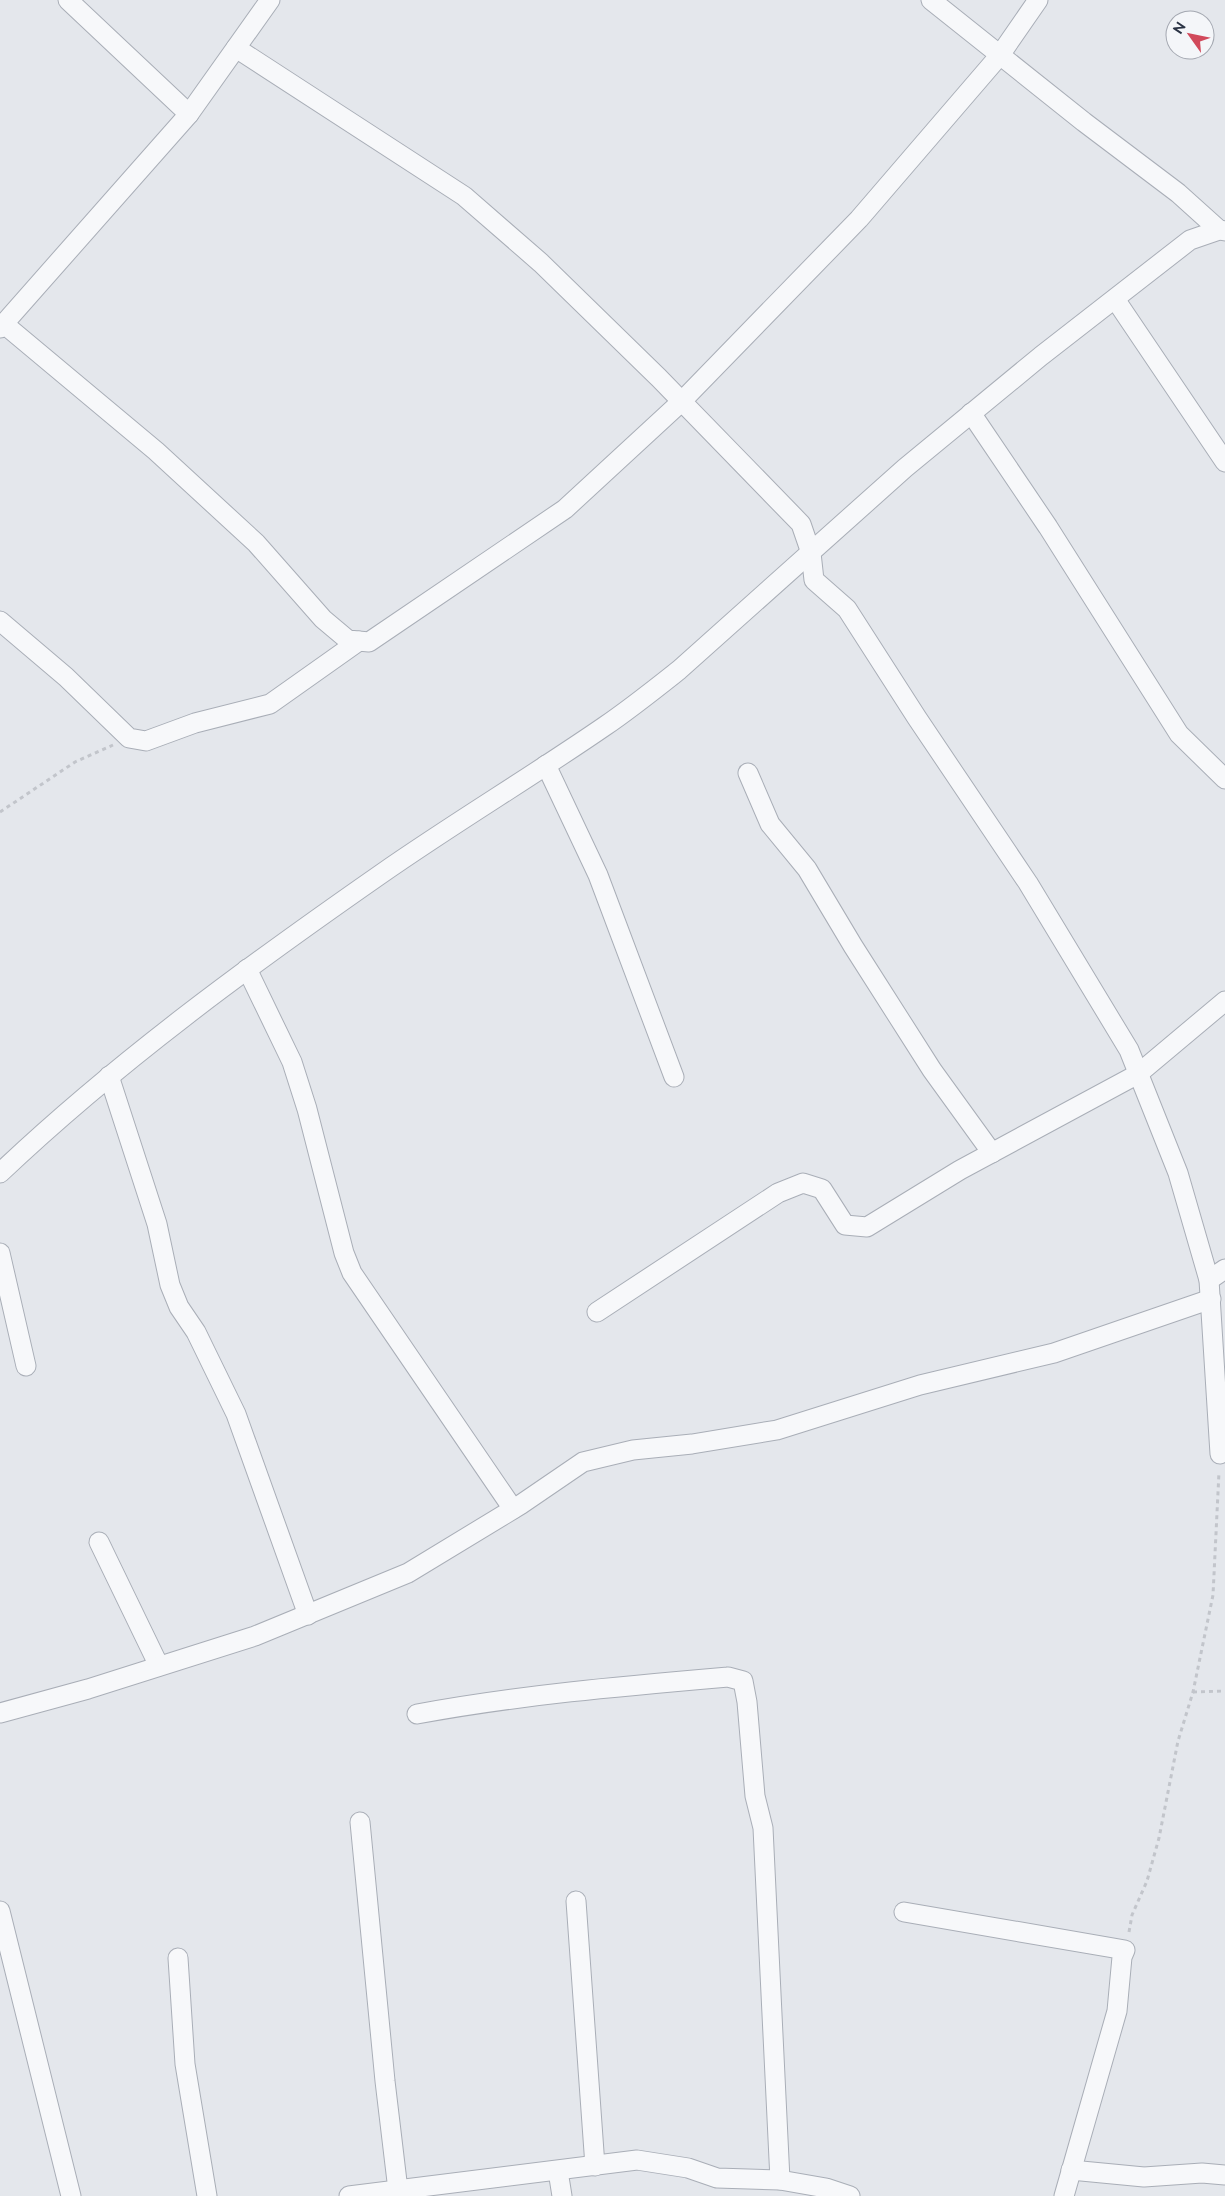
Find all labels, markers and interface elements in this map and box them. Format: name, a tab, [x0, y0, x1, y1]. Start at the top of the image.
north arrow	[1165, 10, 1215, 60]
text: N	[1169, 19, 1189, 37]

